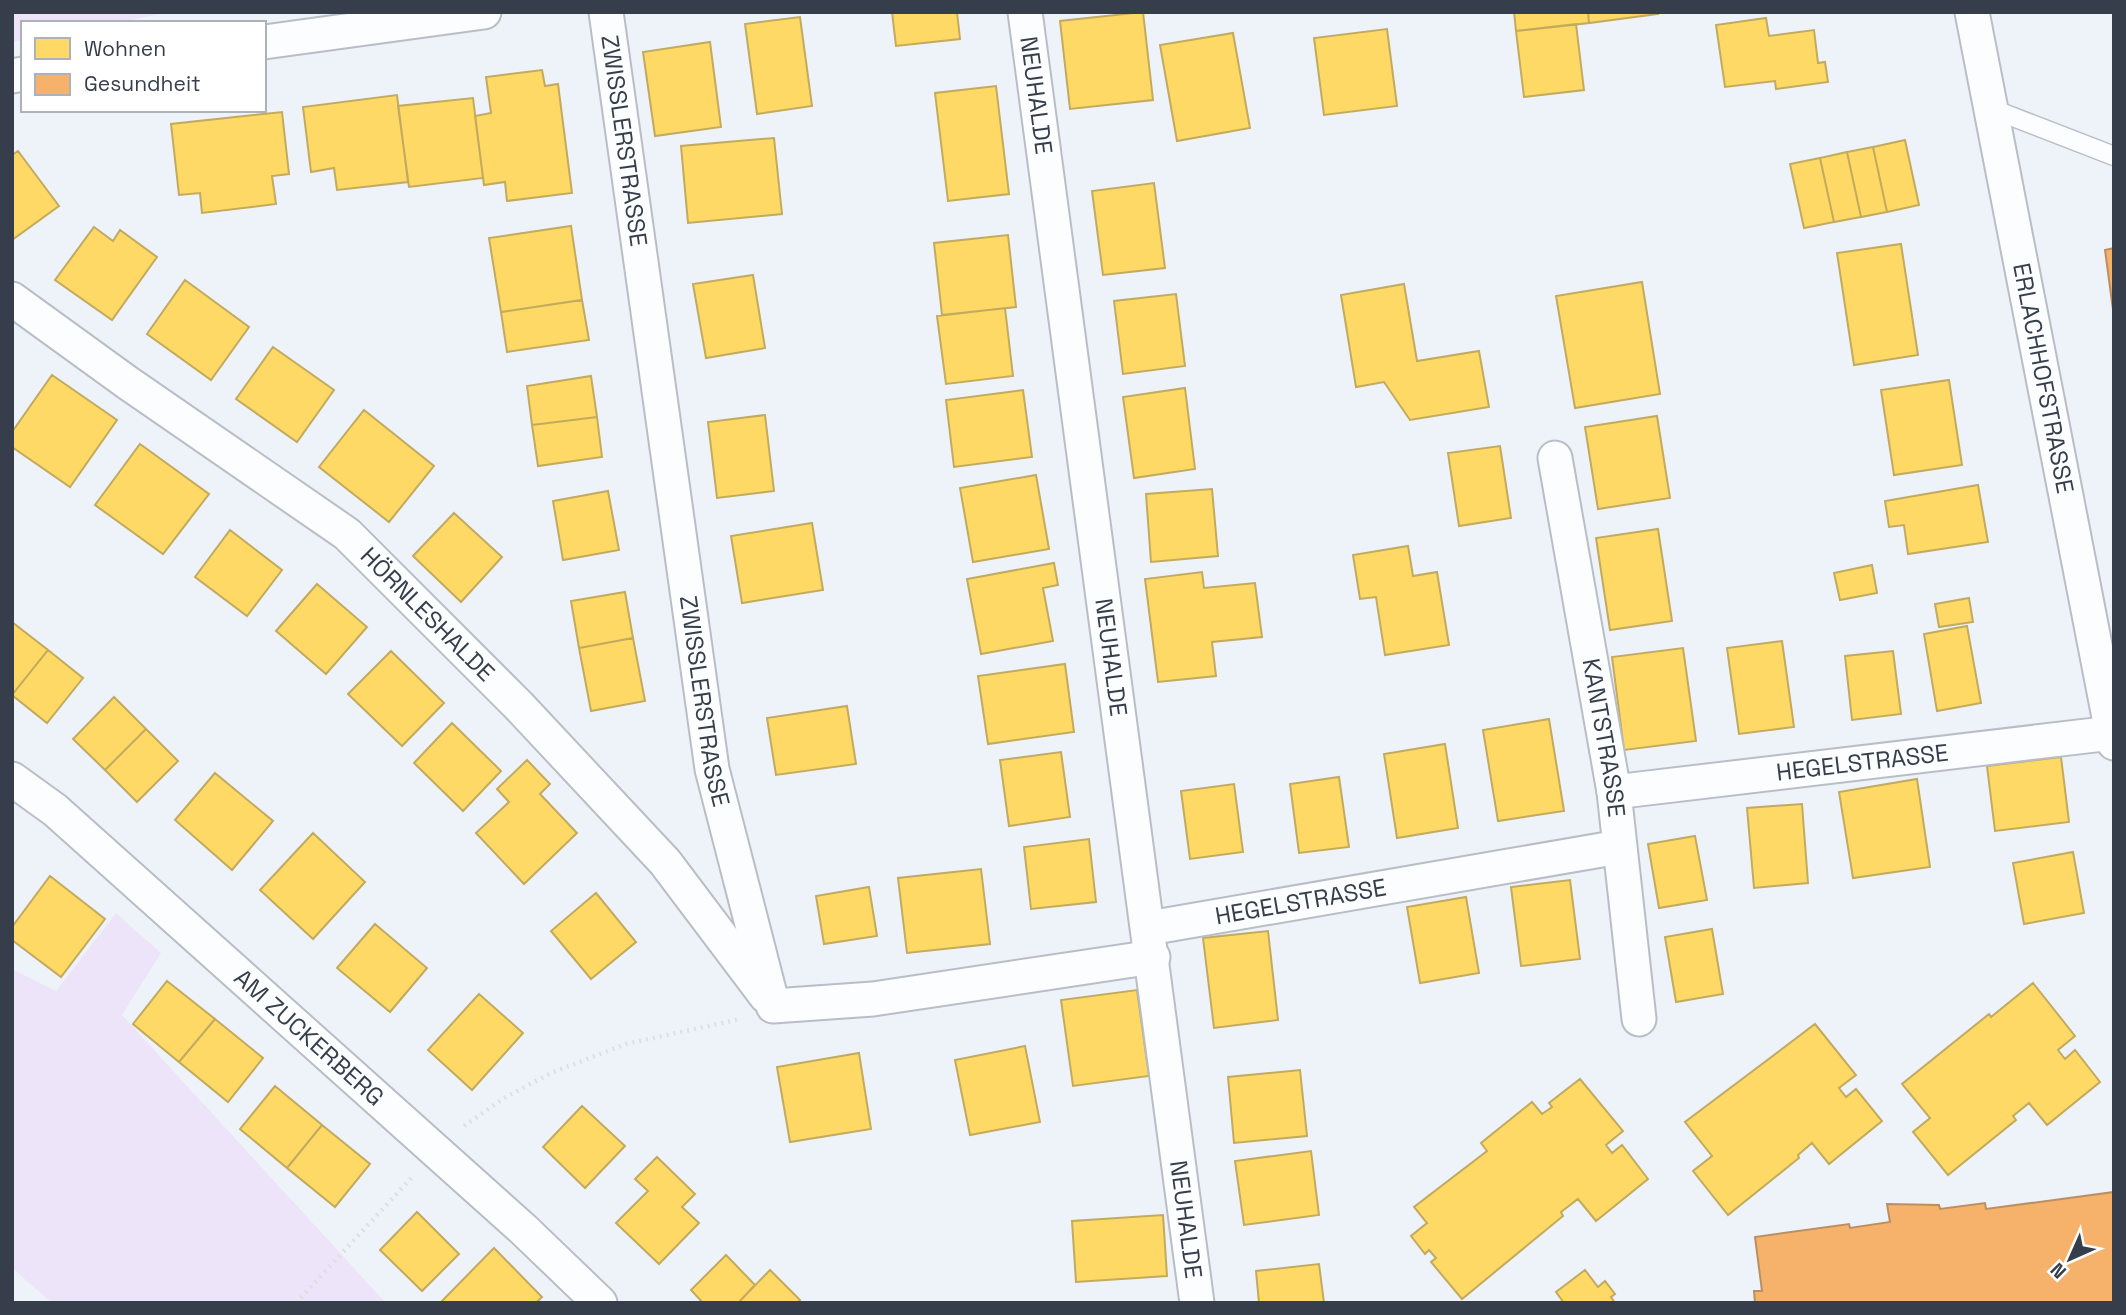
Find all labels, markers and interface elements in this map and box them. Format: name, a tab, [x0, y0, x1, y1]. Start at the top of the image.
legend	[21, 21, 266, 112]
street label: ZWISSLERSTRASSE	[594, 33, 655, 248]
street label: NEUHALDE	[1013, 34, 1060, 156]
text: Wohnen	[84, 35, 166, 62]
text: Gesundheit	[84, 70, 201, 97]
street label: ERLACHHOFSTRASSE	[2006, 260, 2081, 496]
street label: HÖRNLESHALDE	[354, 540, 502, 688]
street label: ZWISSLERSTRASSE	[673, 593, 737, 810]
street label: NEUHALDE	[1088, 596, 1135, 718]
street label: KANTSTRASSE	[1576, 656, 1633, 819]
street label: HEGELSTRASSE	[1774, 737, 1950, 788]
street label: HEGELSTRASSE	[1213, 871, 1389, 931]
street label: AM ZUCKERBERG	[228, 962, 391, 1112]
street label: NEUHALDE	[1163, 1158, 1210, 1280]
north arrow	[2035, 1224, 2105, 1294]
text: N	[2045, 1257, 2072, 1284]

